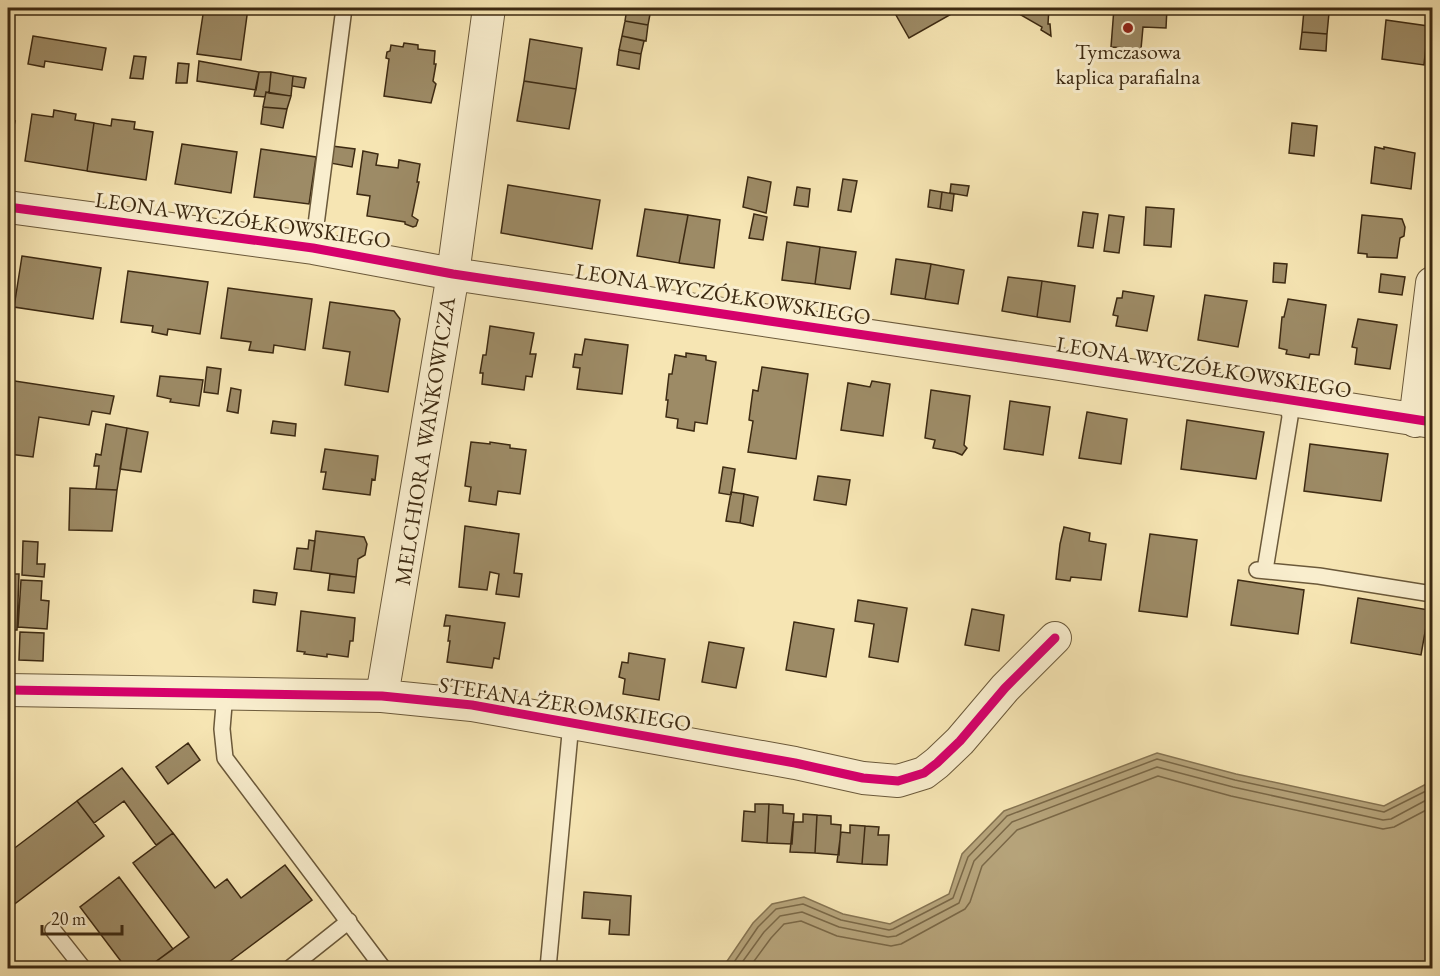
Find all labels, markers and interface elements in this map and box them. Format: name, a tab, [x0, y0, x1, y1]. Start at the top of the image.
marker: Tymczasowa kaplica parafialna	[1121, 21, 1135, 35]
place label: Tymczasowa kaplica parafialna	[1056, 37, 1200, 91]
street label: LEONA WYCZÓŁKOWSKIEGO	[93, 185, 393, 255]
street label: LEONA WYCZÓŁKOWSKIEGO	[573, 256, 873, 332]
street label: MELCHIORA WAŃKOWICZA	[388, 294, 462, 587]
street label: LEONA WYCZÓŁKOWSKIEGO	[1054, 329, 1354, 405]
street label: STEFANA ŻEROMSKIEGO	[437, 670, 693, 738]
scale bar	[42, 898, 122, 936]
text: 20 m	[51, 907, 86, 930]

